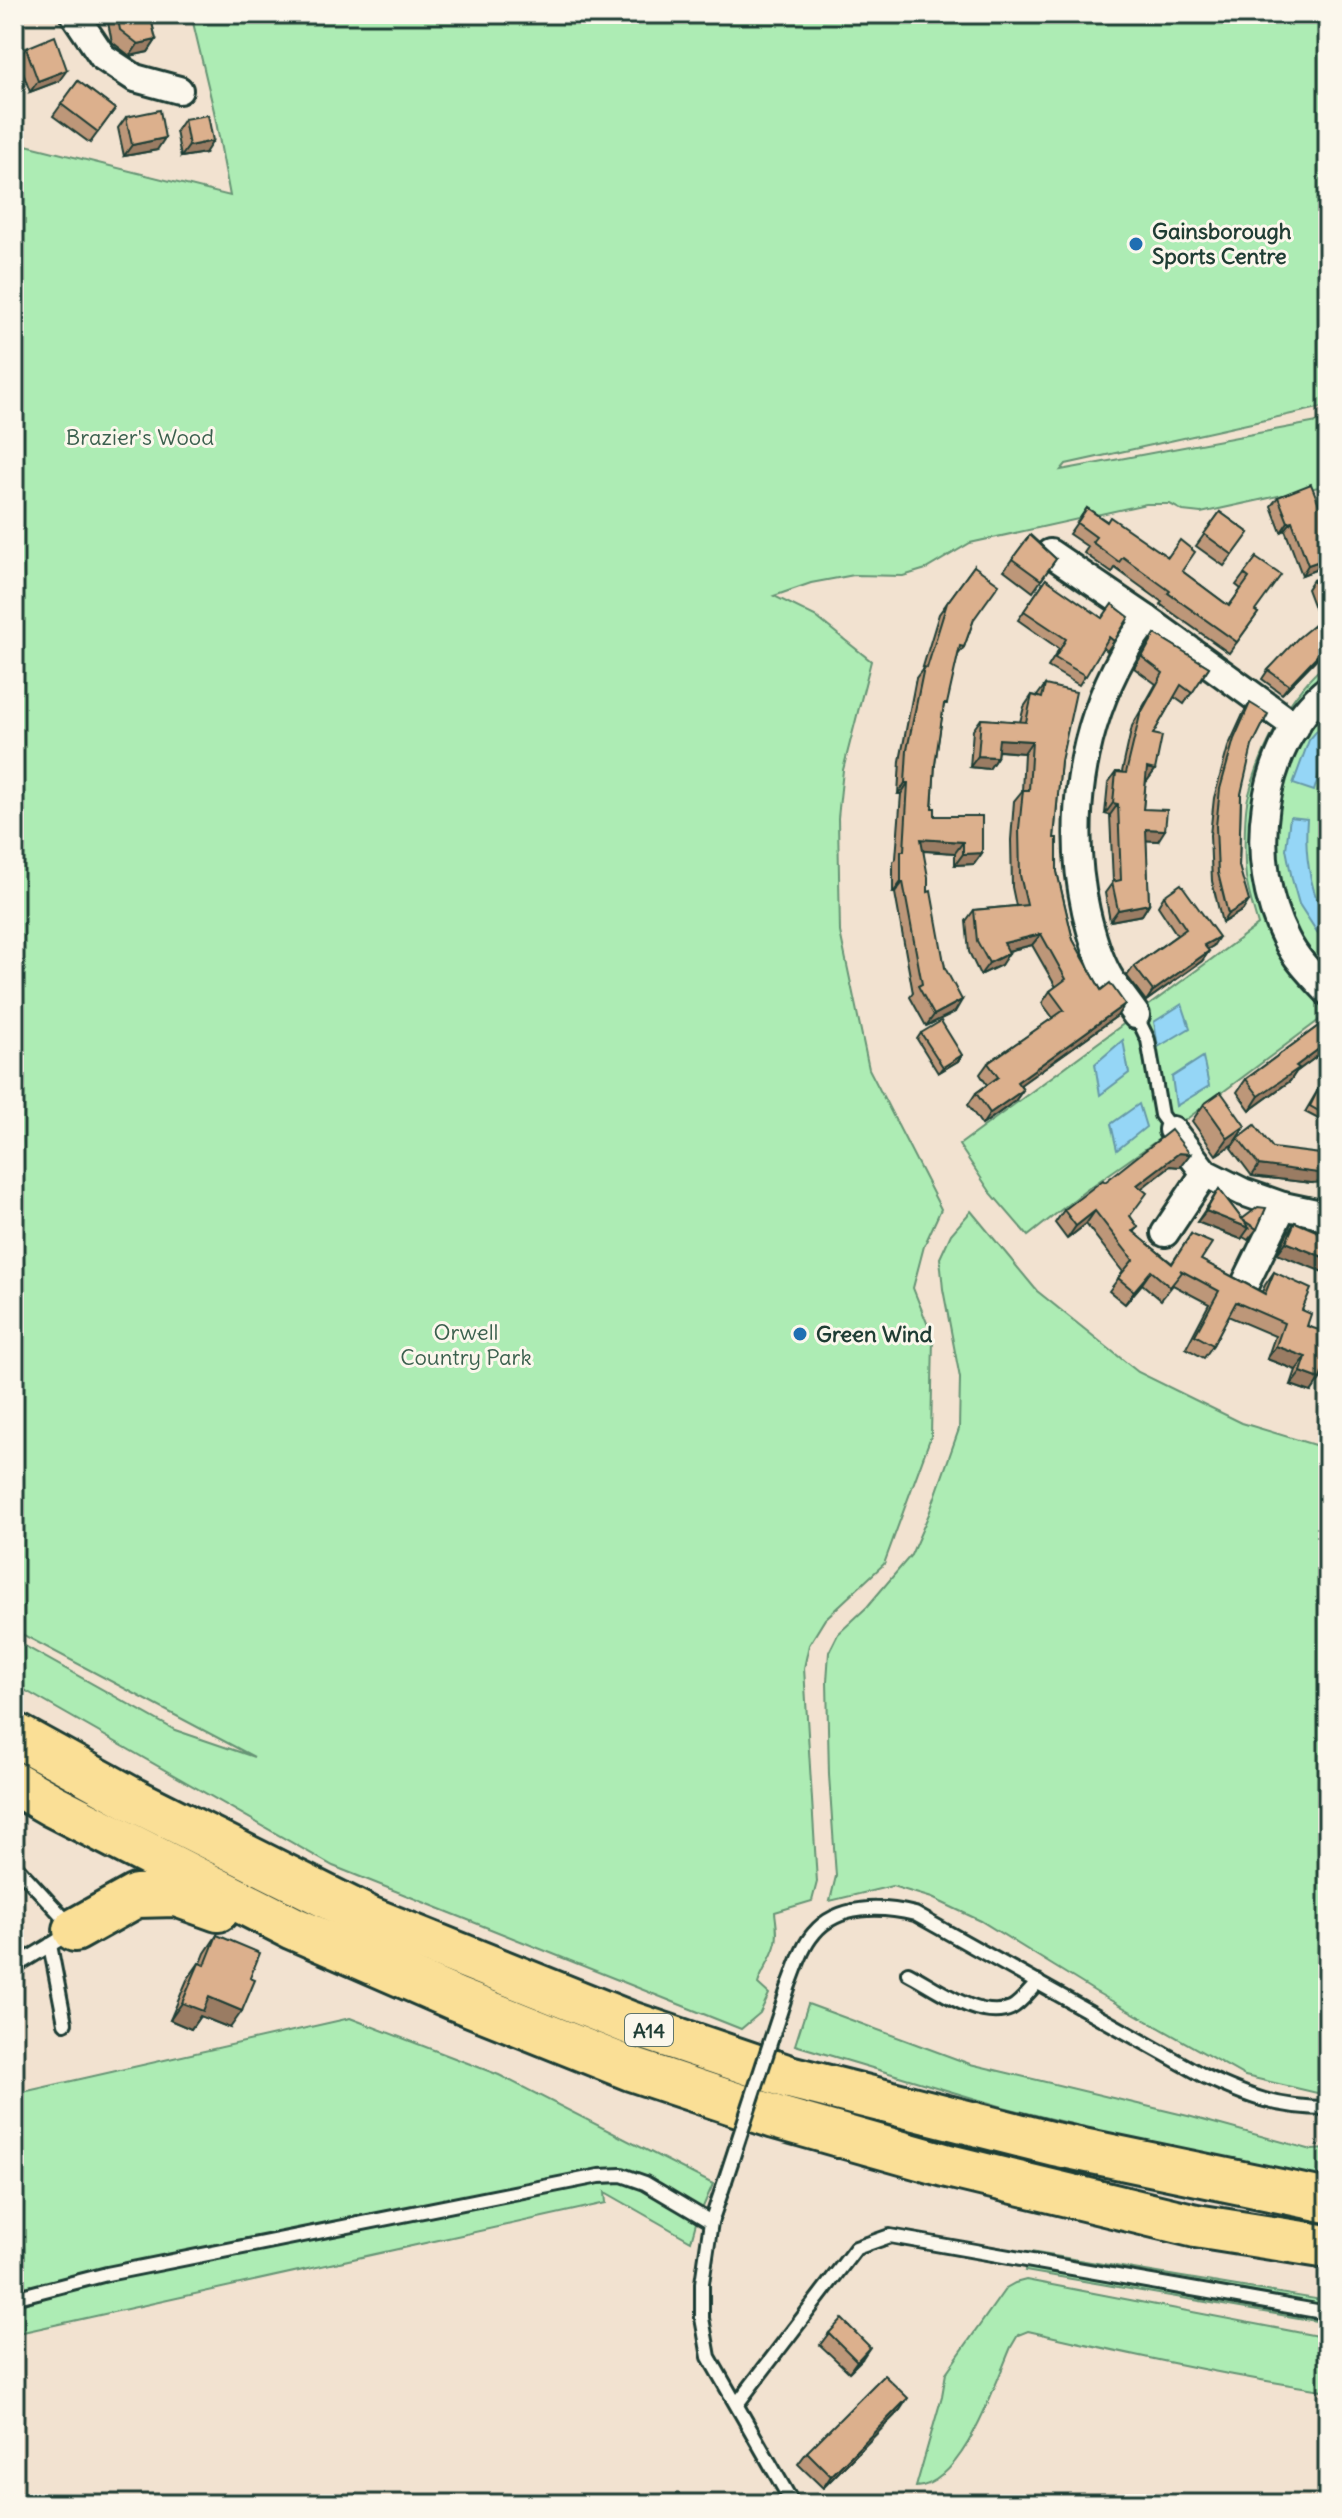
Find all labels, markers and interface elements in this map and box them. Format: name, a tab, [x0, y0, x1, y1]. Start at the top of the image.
place label: Gainsborough Sports Centre	[1152, 217, 1292, 270]
marker: Gainsborough Sports Centre	[1127, 235, 1145, 253]
park label: Brazier's Wood	[66, 423, 214, 451]
park label: Orwell Country Park	[400, 1318, 532, 1371]
place label: Green Wind	[816, 1320, 933, 1348]
marker: Green Wind	[791, 1325, 809, 1343]
road number: A14	[625, 2014, 673, 2046]

